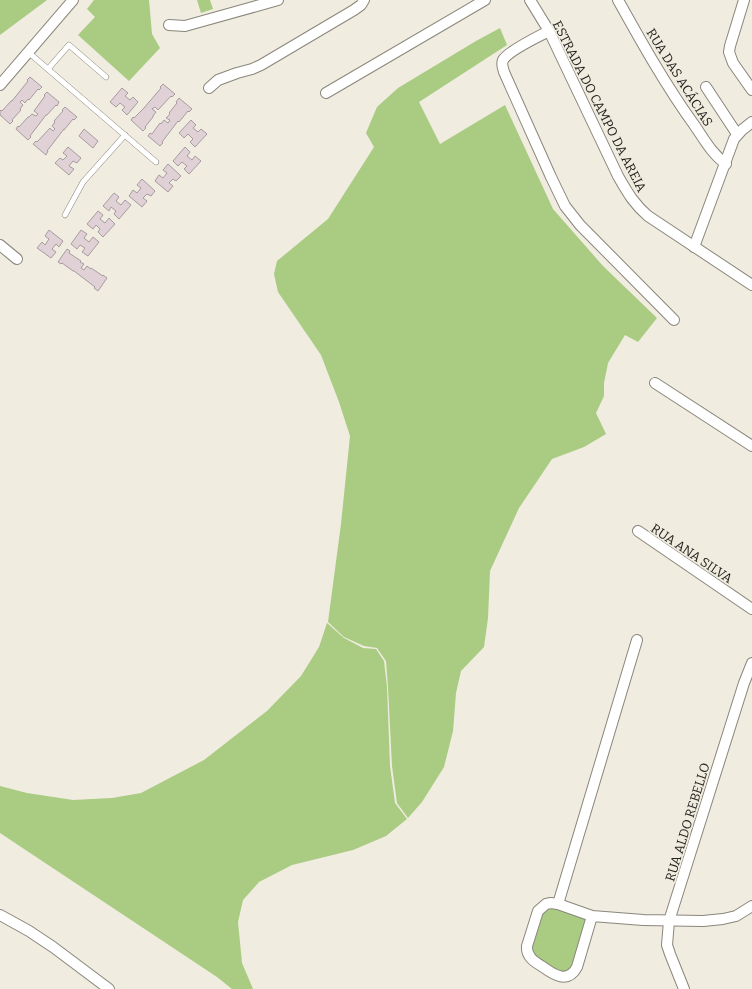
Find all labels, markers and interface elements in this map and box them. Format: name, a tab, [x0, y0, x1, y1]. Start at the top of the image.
street label: ESTRADA DO CAMPO DA AREIA	[550, 18, 650, 195]
street label: RUA DAS ACÁCIAS	[643, 26, 716, 129]
street label: RUA ANA SILVA	[648, 521, 736, 587]
street label: RUA ALDO REBELLO	[662, 761, 713, 883]

